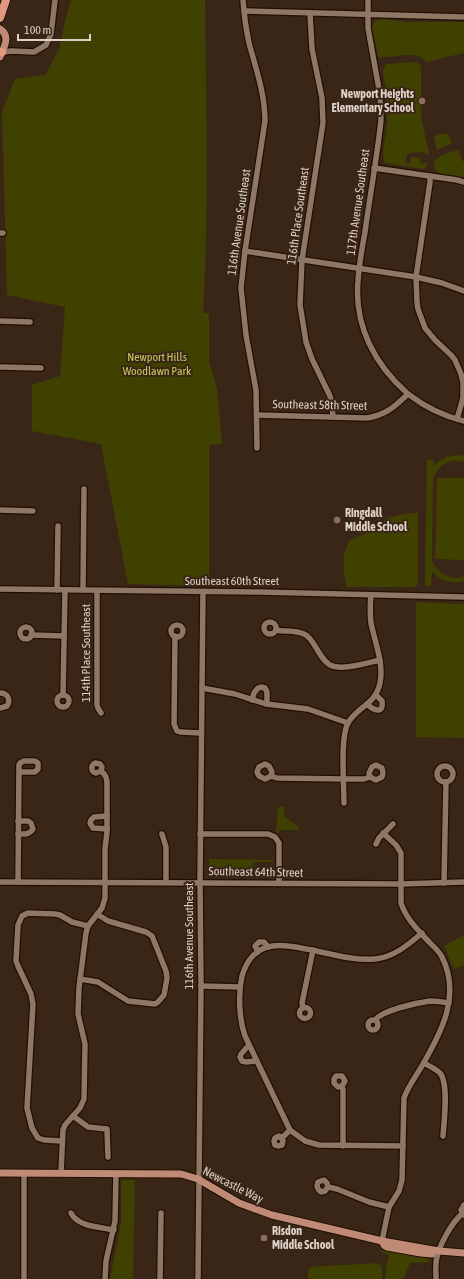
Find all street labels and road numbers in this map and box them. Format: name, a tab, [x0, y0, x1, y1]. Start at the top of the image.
street label: 117th Avenue Southeast	[344, 147, 372, 256]
street label: 116th Place Southeast	[284, 166, 312, 266]
street label: 116th Avenue Southeast	[225, 167, 253, 276]
street label: Southeast 58th Street	[273, 397, 368, 413]
street label: Southeast 60th Street	[185, 574, 280, 588]
street label: 114th Place Southeast	[79, 603, 93, 702]
street label: Southeast 64th Street	[209, 864, 304, 880]
street label: 116th Avenue Southeast	[182, 882, 196, 990]
street label: Newcastle Way	[200, 1164, 266, 1206]

